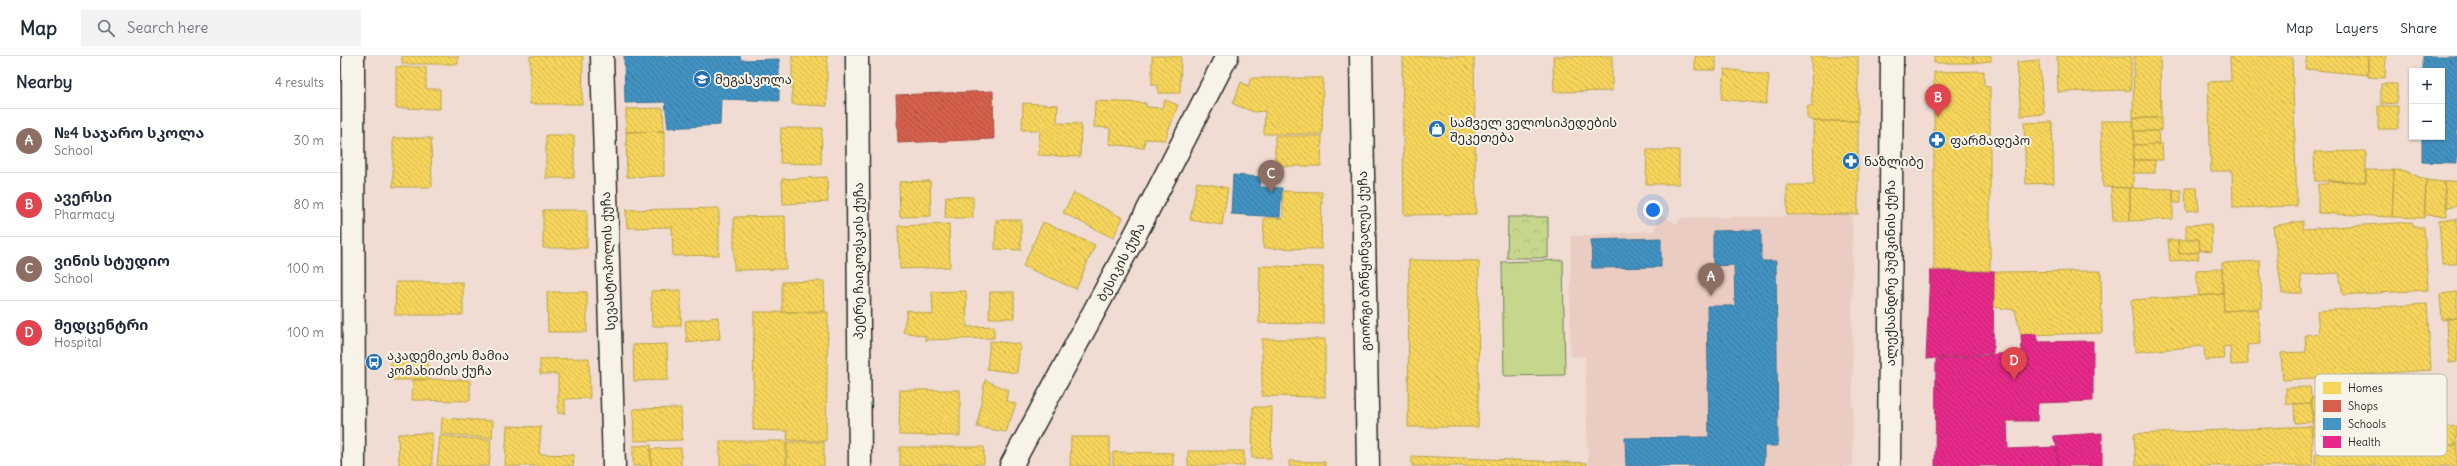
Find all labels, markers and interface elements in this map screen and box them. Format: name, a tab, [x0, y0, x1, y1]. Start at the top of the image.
search box	[81, 10, 361, 46]
text: Map	[20, 16, 57, 40]
icon: search	[95, 17, 117, 39]
text: Search here	[127, 18, 208, 37]
text: Map	[2286, 19, 2313, 37]
text: Layers	[2335, 19, 2378, 37]
text: Share	[2400, 19, 2437, 37]
map controls	[2409, 68, 2445, 140]
button: +	[2409, 68, 2445, 104]
school or university icon: მეგასკოლა	[692, 69, 712, 89]
text: Nearby	[16, 71, 72, 93]
place label: მეგასკოლა	[715, 71, 792, 88]
text: 4 results	[275, 74, 324, 91]
pin: B	[1925, 84, 1951, 117]
button: −	[2409, 104, 2445, 140]
place label: სამველ ველოსიპედების შეკეთება	[1450, 114, 1617, 146]
shop icon: სამველ ველოსიპედების შეკეთება	[1427, 119, 1447, 139]
text: №4 საჯარო სკოლა	[54, 123, 204, 142]
pharmacy icon: ფარმადეპო	[1927, 130, 1947, 150]
text: A	[25, 132, 33, 149]
text: 30 m	[294, 132, 324, 149]
place label: ფარმადეპო	[1950, 132, 2030, 149]
text: School	[54, 142, 93, 159]
pharmacy icon: ნაზლიბე	[1841, 151, 1861, 171]
place label: ნაზლიბე	[1864, 153, 1924, 170]
pin: C	[1258, 160, 1284, 193]
street label: გიორგი ბრწყინვალეს ქუჩა	[1354, 171, 1374, 351]
street label: ალექსანდრე პუშკინის ქუჩა	[1882, 180, 1899, 366]
street label: პეტრე ჩაიკოვსკის ქუჩა	[850, 182, 867, 340]
text: ავერსი	[54, 187, 112, 206]
street label: სევასტოპოლის ქუჩა	[597, 191, 619, 331]
text: B	[25, 196, 33, 213]
text: 80 m	[293, 196, 324, 213]
your location	[1643, 200, 1663, 220]
text: Pharmacy	[54, 206, 115, 223]
street label: ბესიკის ქუჩა	[1093, 220, 1149, 304]
text: ვინის სტუდიო	[54, 251, 170, 270]
text: C	[25, 260, 33, 277]
text: 100 m	[287, 260, 324, 277]
pin: A	[1698, 263, 1724, 296]
text: School	[54, 270, 93, 287]
text: მედცენტრი	[54, 315, 148, 334]
text: D	[24, 324, 34, 341]
text: 100 m	[287, 324, 324, 341]
text: Hospital	[54, 334, 102, 351]
place label: აკადემიკოს მამია კომახიძის ქუჩა	[387, 347, 509, 379]
pin: D	[2001, 347, 2027, 380]
bus stop icon: აკადემიკოს მამია კომახიძის ქუჩა	[364, 352, 384, 372]
legend	[2315, 374, 2447, 456]
text: Homes	[2348, 381, 2383, 395]
text: Shops	[2348, 399, 2378, 413]
text: Schools	[2348, 417, 2386, 431]
text: Health	[2348, 435, 2381, 449]

